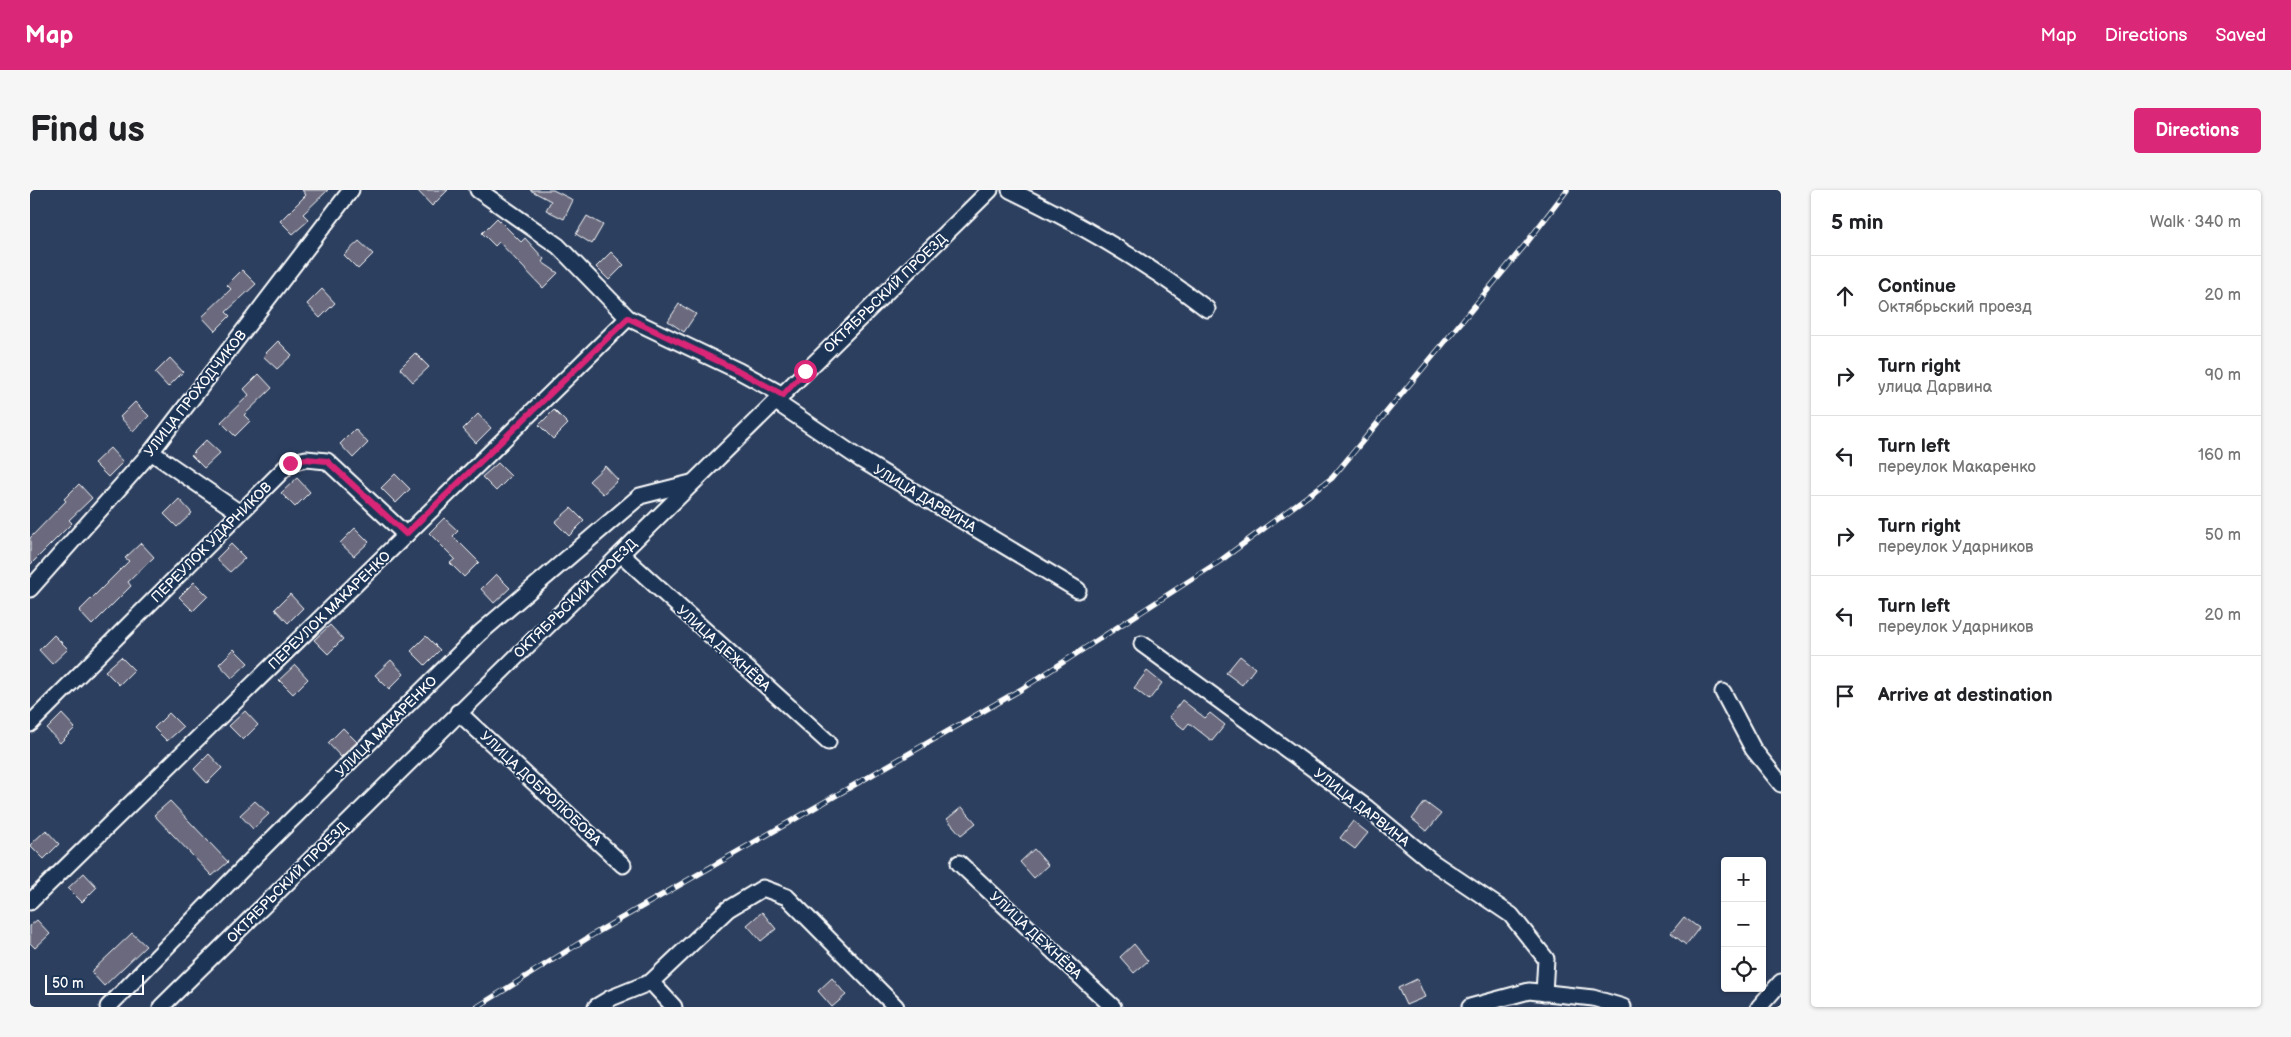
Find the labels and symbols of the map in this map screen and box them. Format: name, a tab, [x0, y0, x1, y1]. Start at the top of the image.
street label: ОКТЯБРЬСКИЙ ПРОЕЗД	[820, 230, 950, 357]
street label: УЛИЦА ПРОХОДЧИКОВ	[141, 327, 250, 460]
route start	[794, 360, 817, 383]
route end	[279, 452, 302, 475]
street label: УЛИЦА ДАРВИНА	[870, 461, 980, 536]
street label: ПЕРЕУЛОК УДАРНИКОВ	[148, 479, 275, 606]
street label: ОКТЯБРЬСКИЙ ПРОЕЗД	[510, 535, 640, 662]
street label: ПЕРЕУЛОК МАКАРЕНКО	[265, 548, 394, 673]
street label: УЛИЦА ДЕЖНЁВА	[673, 601, 775, 695]
street label: УЛИЦА МАКАРЕНКО	[332, 672, 441, 781]
street label: УЛИЦА ДОБРОЛЮБОВА	[477, 728, 605, 849]
street label: УЛИЦА ДАРВИНА	[1310, 765, 1413, 850]
street label: ОКТЯБРЬСКИЙ ПРОЕЗД	[223, 818, 352, 947]
street label: УЛИЦА ДЕЖНЁВА	[986, 888, 1086, 983]
scale bar	[45, 972, 144, 995]

